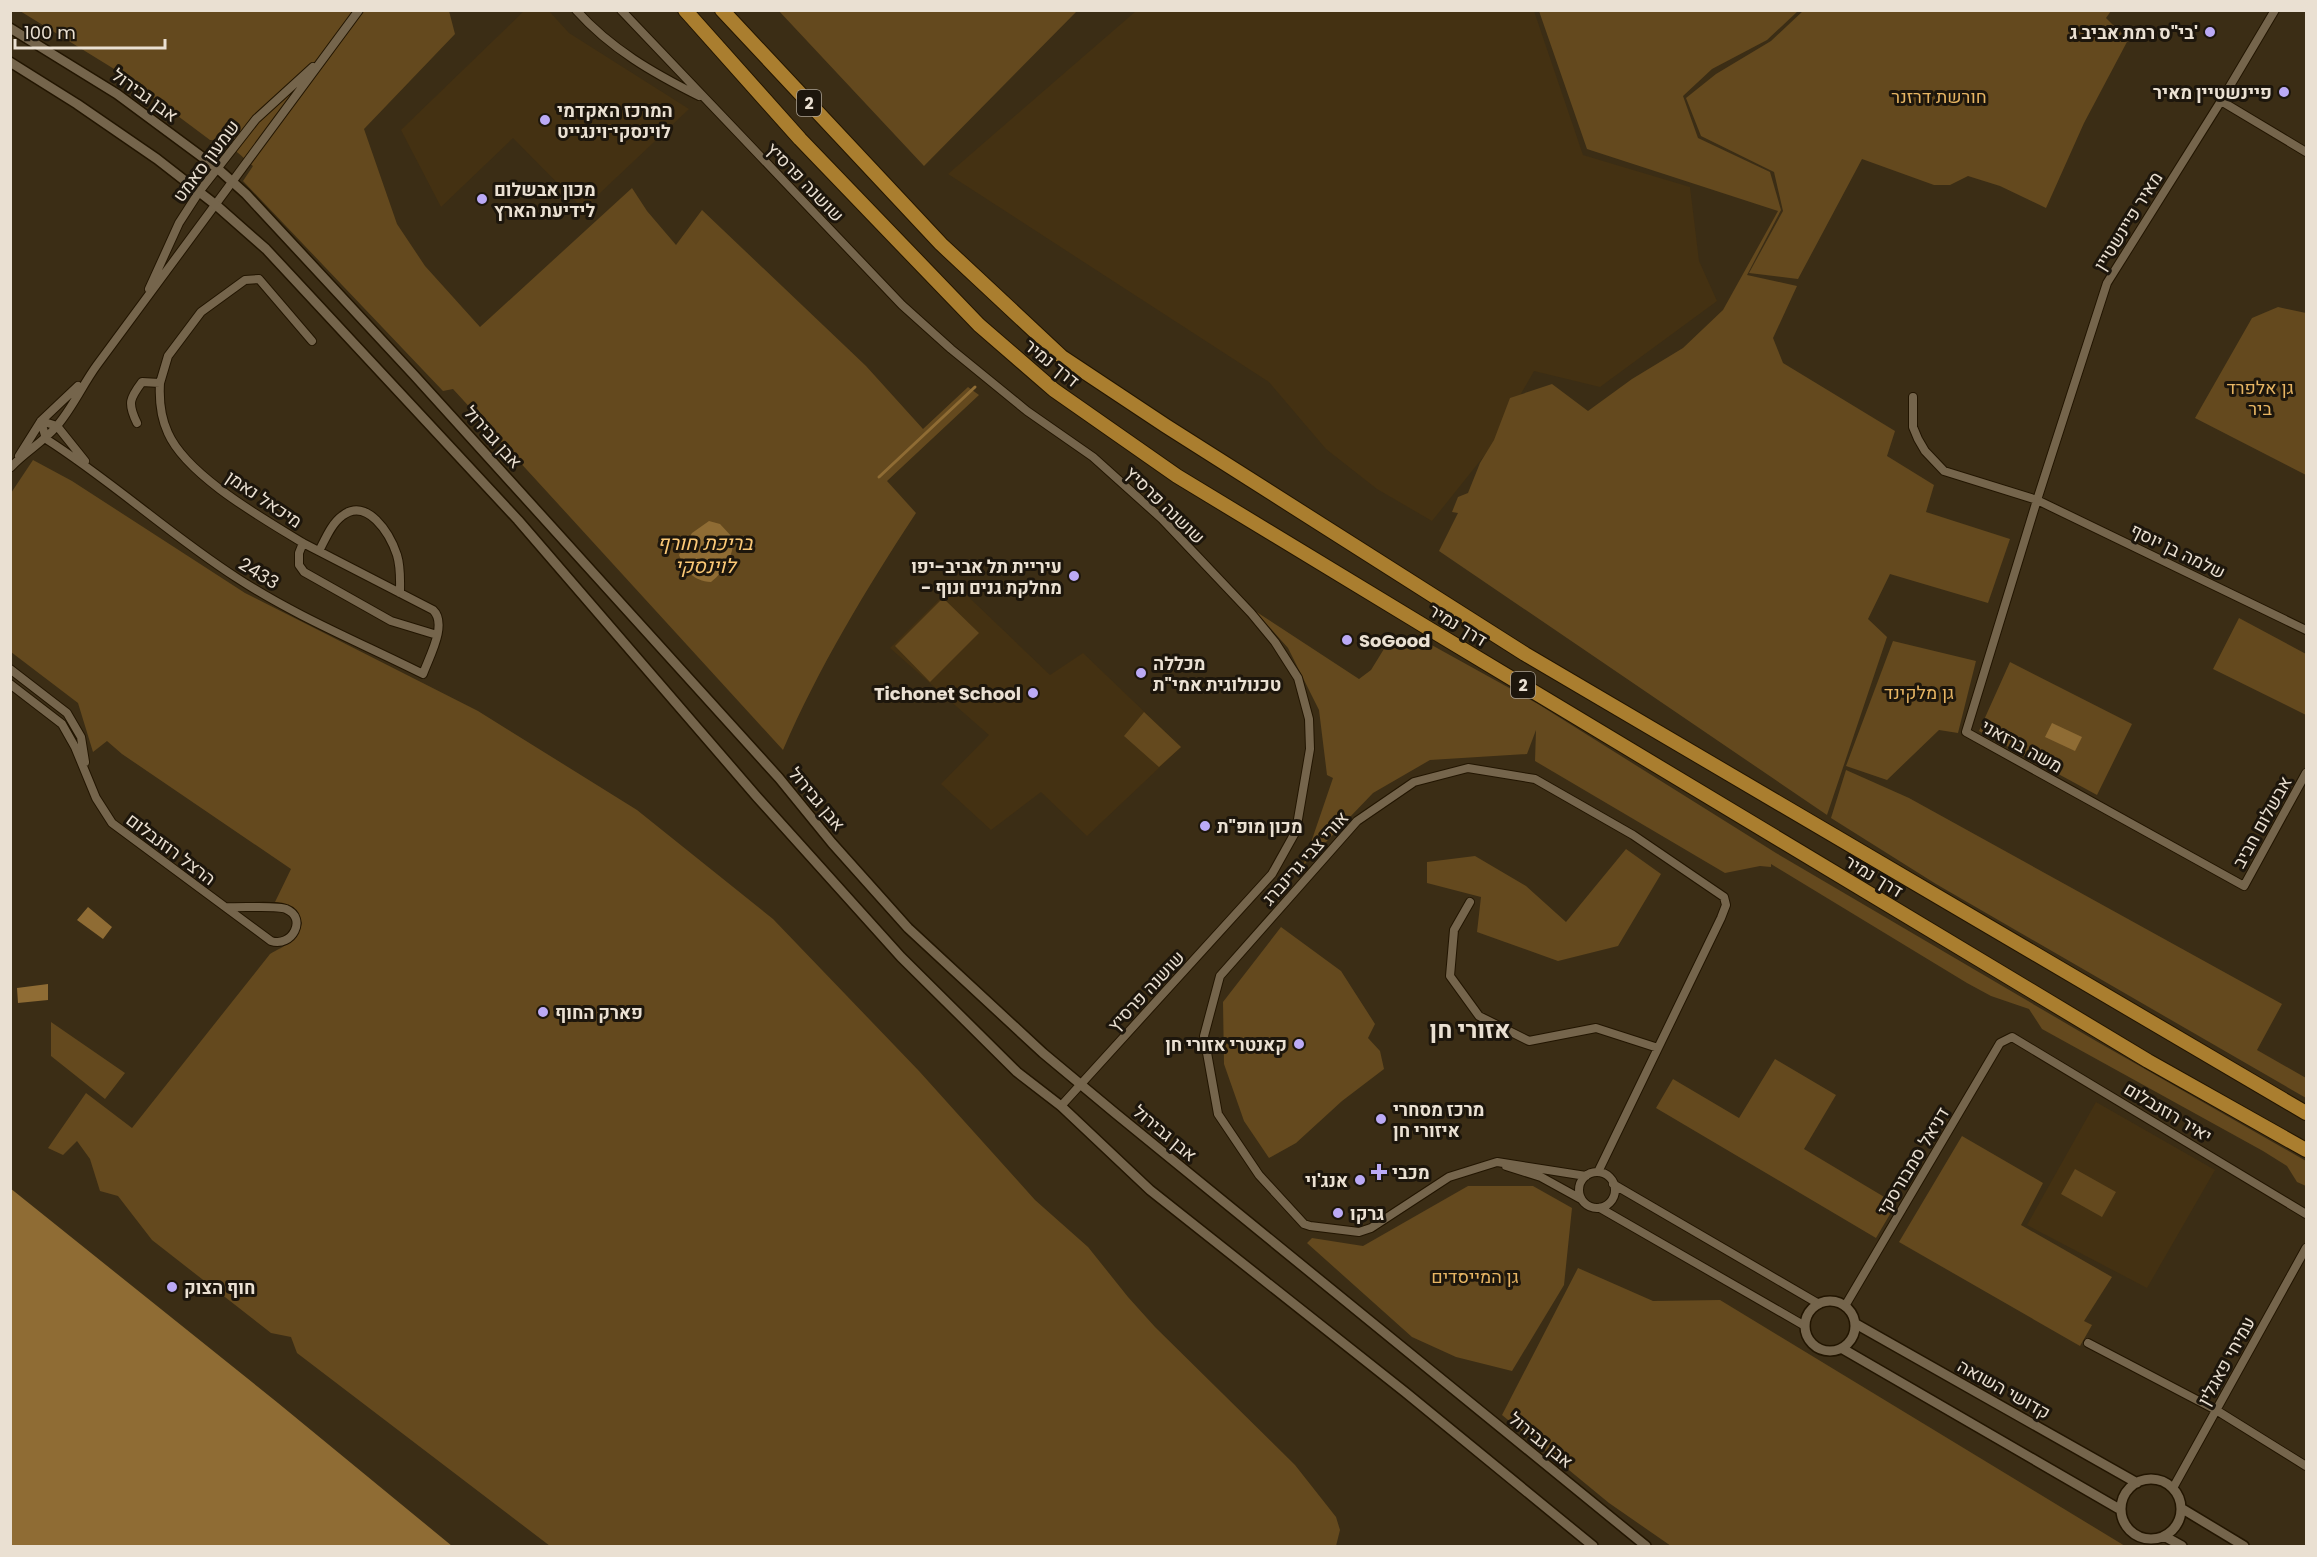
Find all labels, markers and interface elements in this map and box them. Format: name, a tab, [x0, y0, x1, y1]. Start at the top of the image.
scale bar	[15, 12, 165, 50]
text: 100 m	[24, 20, 76, 45]
place label: בי"ס רמת אביב ג'	[2070, 20, 2198, 45]
marker: בי"ס רמת אביב ג'	[2203, 25, 2217, 39]
street label: אבן גבירול	[107, 62, 183, 128]
place label: פיינשטיין מאיר	[2153, 80, 2272, 105]
park label: חורשת דרזנר	[1891, 84, 1987, 109]
marker: פיינשטיין מאיר	[2277, 85, 2291, 99]
road number: 2	[797, 90, 821, 116]
place label: המרכז האקדמי לוינסקי־וינגייט	[557, 98, 673, 144]
marker: המרכז האקדמי לוינסקי־וינגייט	[538, 113, 552, 127]
street label: שמעון סאמט	[167, 115, 245, 207]
street label: שושנה פרסיץ	[760, 136, 850, 228]
street label: מאיר פיינשטיין	[2088, 167, 2168, 275]
place label: מכון אבשלום לידיעת הארץ	[494, 177, 596, 223]
marker: מכון אבשלום לידיעת הארץ	[475, 192, 489, 206]
street label: דרך נמיר	[1019, 333, 1085, 393]
park label: גן אלפרד ביר	[2226, 375, 2294, 421]
street label: אבן גבירול	[458, 400, 528, 474]
street label: שושנה פרסיץ	[1119, 460, 1211, 550]
street label: מיכאל נאמן	[221, 464, 307, 534]
street label: שלמה בן יוסף	[2126, 517, 2230, 585]
water label: בריכת חורף לוינסקי	[657, 529, 753, 580]
street label: 2433	[234, 551, 284, 595]
place label: עיריית תל אביב-יפו - מחלקת גנים ונוף	[911, 554, 1062, 600]
marker: עיריית תל אביב-יפו - מחלקת גנים ונוף	[1067, 569, 1081, 583]
street label: דרך נמיר	[1424, 598, 1492, 652]
place label: SoGood	[1359, 628, 1430, 653]
marker: SoGood	[1340, 633, 1354, 647]
place label: מכללה טכנולוגית אמי"ת	[1153, 651, 1281, 697]
marker: מכללה טכנולוגית אמי"ת	[1134, 666, 1148, 680]
road number: 2	[1511, 672, 1535, 698]
park label: גן מלקינד	[1884, 680, 1954, 705]
place label: Tichonet School	[874, 681, 1021, 706]
marker: Tichonet School	[1026, 686, 1040, 700]
street label: משה ברזאני	[1977, 713, 2067, 779]
street label: אבן גבירול	[783, 762, 851, 836]
street label: אבשלום חביב	[2226, 772, 2298, 872]
street label: אורי צבי גרינברג	[1256, 806, 1354, 910]
street label: הרצל רוזנבלום	[121, 807, 221, 891]
place label: מכון מופ"ת	[1217, 814, 1303, 839]
marker: מכון מופ"ת	[1198, 819, 1212, 833]
street label: דרך נמיר	[1840, 849, 1908, 903]
street label: שושנה פרסיץ	[1102, 945, 1190, 1037]
place label: פארק החוף	[555, 1000, 643, 1025]
marker: פארק החוף	[536, 1005, 550, 1019]
district label: אזורי חן	[1430, 1013, 1510, 1046]
place label: קאנטרי אזורי חן	[1165, 1032, 1287, 1057]
marker: קאנטרי אזורי חן	[1292, 1037, 1306, 1051]
street label: יאיר רוזנבלום	[2119, 1076, 2217, 1148]
place label: מרכז מסחרי איזורי חן	[1393, 1097, 1485, 1143]
street label: אבן גבירול	[1128, 1099, 1202, 1167]
street label: דניאל סמבורסקי	[1871, 1102, 1955, 1220]
marker: מרכז מסחרי איזורי חן	[1374, 1112, 1388, 1126]
place label: מכבי	[1392, 1160, 1430, 1185]
marker: מכבי	[1370, 1163, 1388, 1181]
place label: אנג'וי	[1305, 1168, 1348, 1193]
marker: אנג'וי	[1353, 1173, 1367, 1187]
place label: גרקו	[1350, 1201, 1384, 1226]
marker: גרקו	[1331, 1206, 1345, 1220]
park label: גן המייסדים	[1431, 1264, 1519, 1289]
place label: חוף הצוק	[184, 1275, 255, 1300]
marker: חוף הצוק	[165, 1280, 179, 1294]
street label: עמיחי פאגלין	[2191, 1312, 2261, 1410]
street label: קדושי השואה	[1953, 1353, 2055, 1425]
street label: אבן גבירול	[1503, 1406, 1579, 1474]

